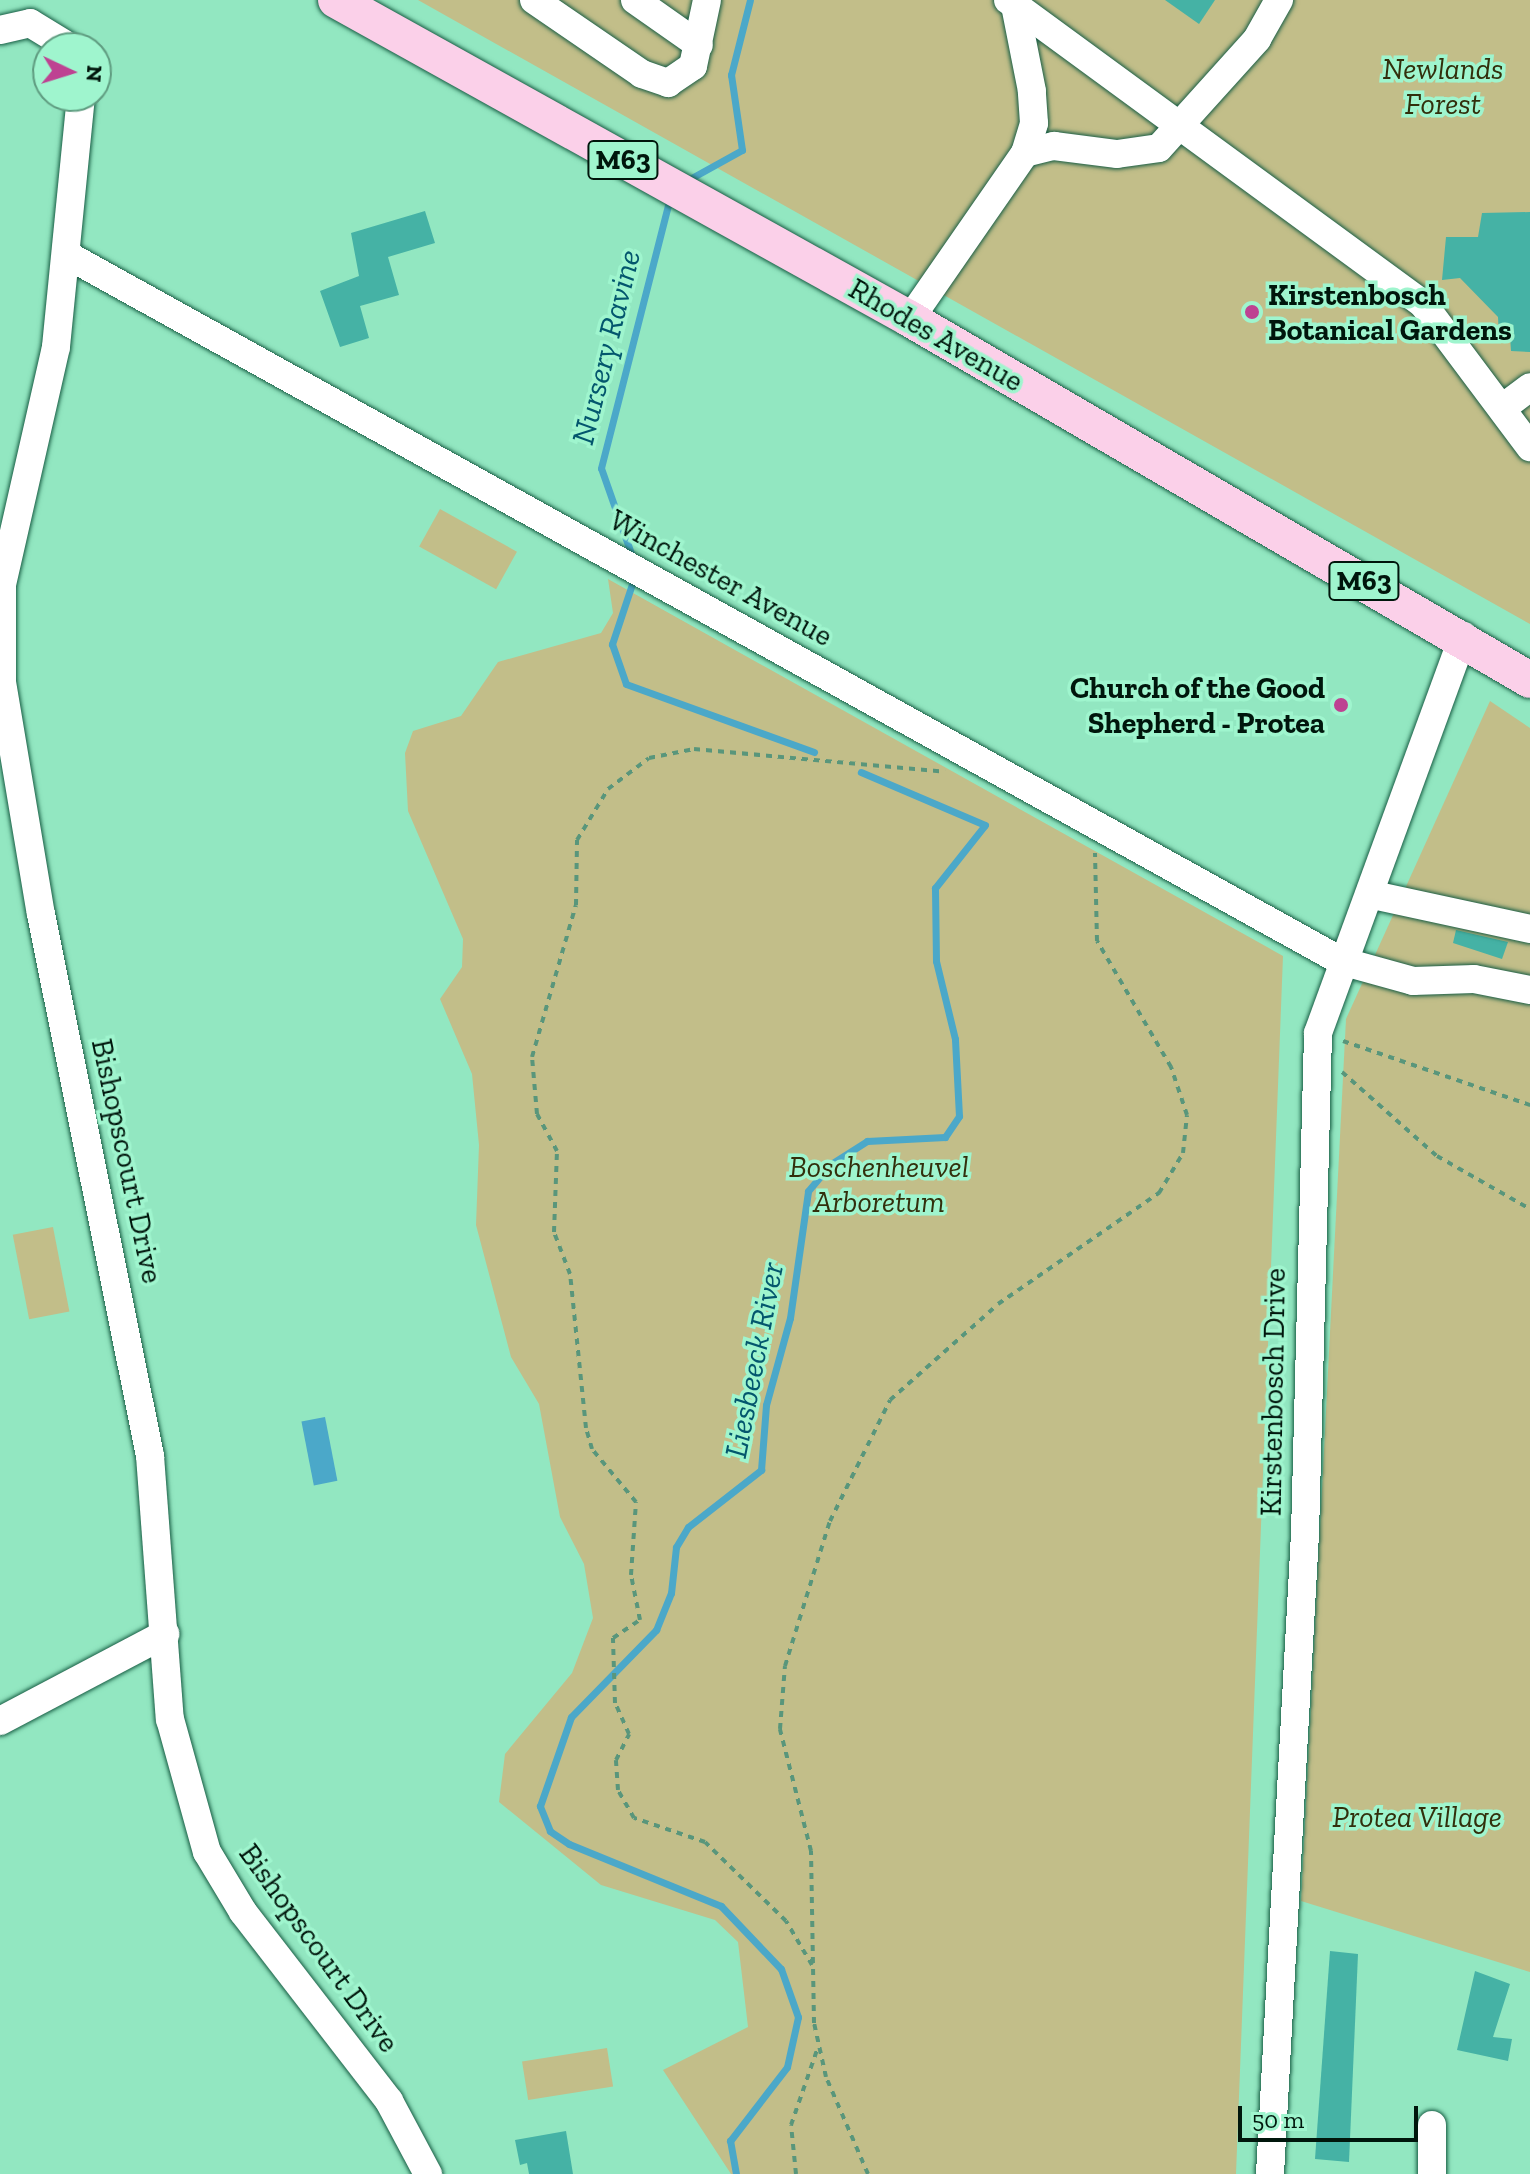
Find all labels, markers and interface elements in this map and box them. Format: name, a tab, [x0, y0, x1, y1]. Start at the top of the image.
north arrow	[32, 32, 112, 112]
park label: Newlands Forest	[1383, 51, 1503, 122]
text: N	[80, 64, 108, 83]
road number: M63	[587, 136, 659, 184]
water label: Nursery Ravine	[563, 246, 649, 448]
street label: Rhodes Avenue	[842, 270, 1030, 400]
place label: Kirstenbosch Botanical Gardens	[1268, 277, 1512, 348]
marker: Kirstenbosch Botanical Gardens	[1243, 303, 1261, 321]
street label: Winchester Avenue	[603, 501, 839, 655]
road number: M63	[1328, 557, 1400, 605]
place label: Church of the Good Shepherd - Protea	[1070, 670, 1325, 740]
marker: Church of the Good Shepherd - Protea	[1332, 696, 1350, 714]
street label: Bishopscourt Drive	[84, 1036, 170, 1286]
park label: Boschenheuvel Arboretum	[789, 1149, 969, 1220]
water label: Liesbeeck River	[716, 1259, 792, 1461]
street label: Kirstenbosch Drive	[1253, 1267, 1293, 1517]
park label: Protea Village	[1332, 1799, 1502, 1835]
street label: Bishopscourt Drive	[231, 1837, 407, 2059]
scale bar	[1242, 2090, 1422, 2140]
text: 50 m	[1252, 2105, 1304, 2134]

